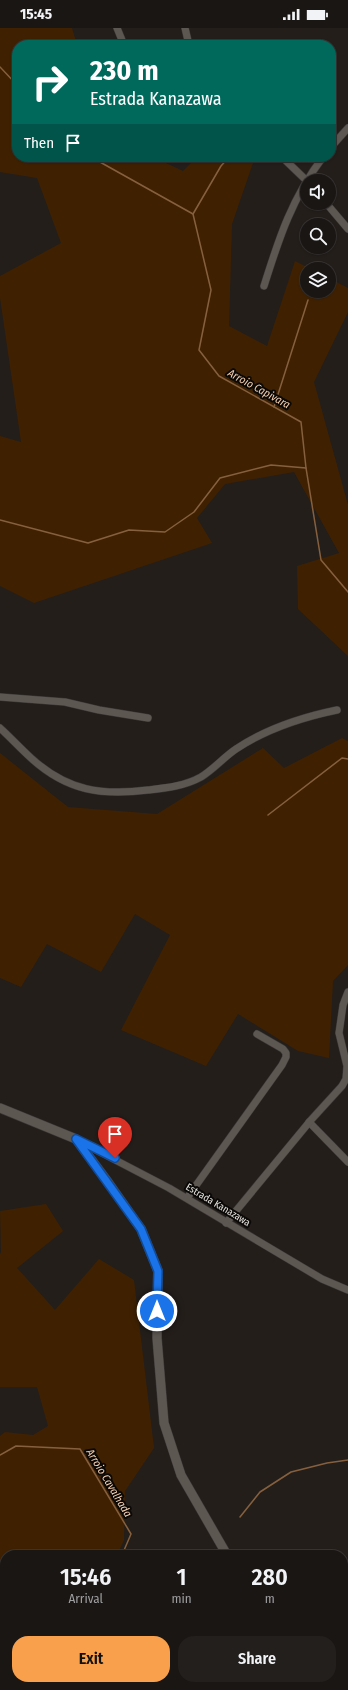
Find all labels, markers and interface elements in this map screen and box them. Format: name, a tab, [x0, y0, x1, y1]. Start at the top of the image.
text: 15:45	[20, 5, 52, 23]
text: 230 m	[90, 54, 159, 87]
icon: right	[24, 56, 76, 108]
text: Estrada Kanazawa	[90, 88, 222, 110]
icon: arrive	[62, 132, 84, 154]
text: Then	[24, 134, 54, 152]
map controls	[300, 174, 336, 298]
button: sound	[300, 174, 336, 210]
button: search	[300, 218, 336, 254]
button: layers	[300, 262, 336, 298]
water label: Arroio Capivara	[225, 366, 293, 412]
pin	[98, 1117, 132, 1158]
icon: arrive	[104, 1123, 126, 1145]
street label: Estrada Kanazawa	[184, 1181, 253, 1229]
position arrow	[136, 1290, 178, 1332]
water label: Arroio Cavalhada	[83, 1446, 135, 1520]
text: 15:46	[60, 1563, 111, 1591]
text: 1	[176, 1563, 186, 1591]
text: 280	[252, 1563, 288, 1591]
text: Arrival	[68, 1591, 103, 1606]
text: min	[171, 1591, 192, 1606]
text: m	[265, 1591, 275, 1606]
button: Exit	[12, 1636, 170, 1682]
button: Share	[178, 1636, 336, 1682]

